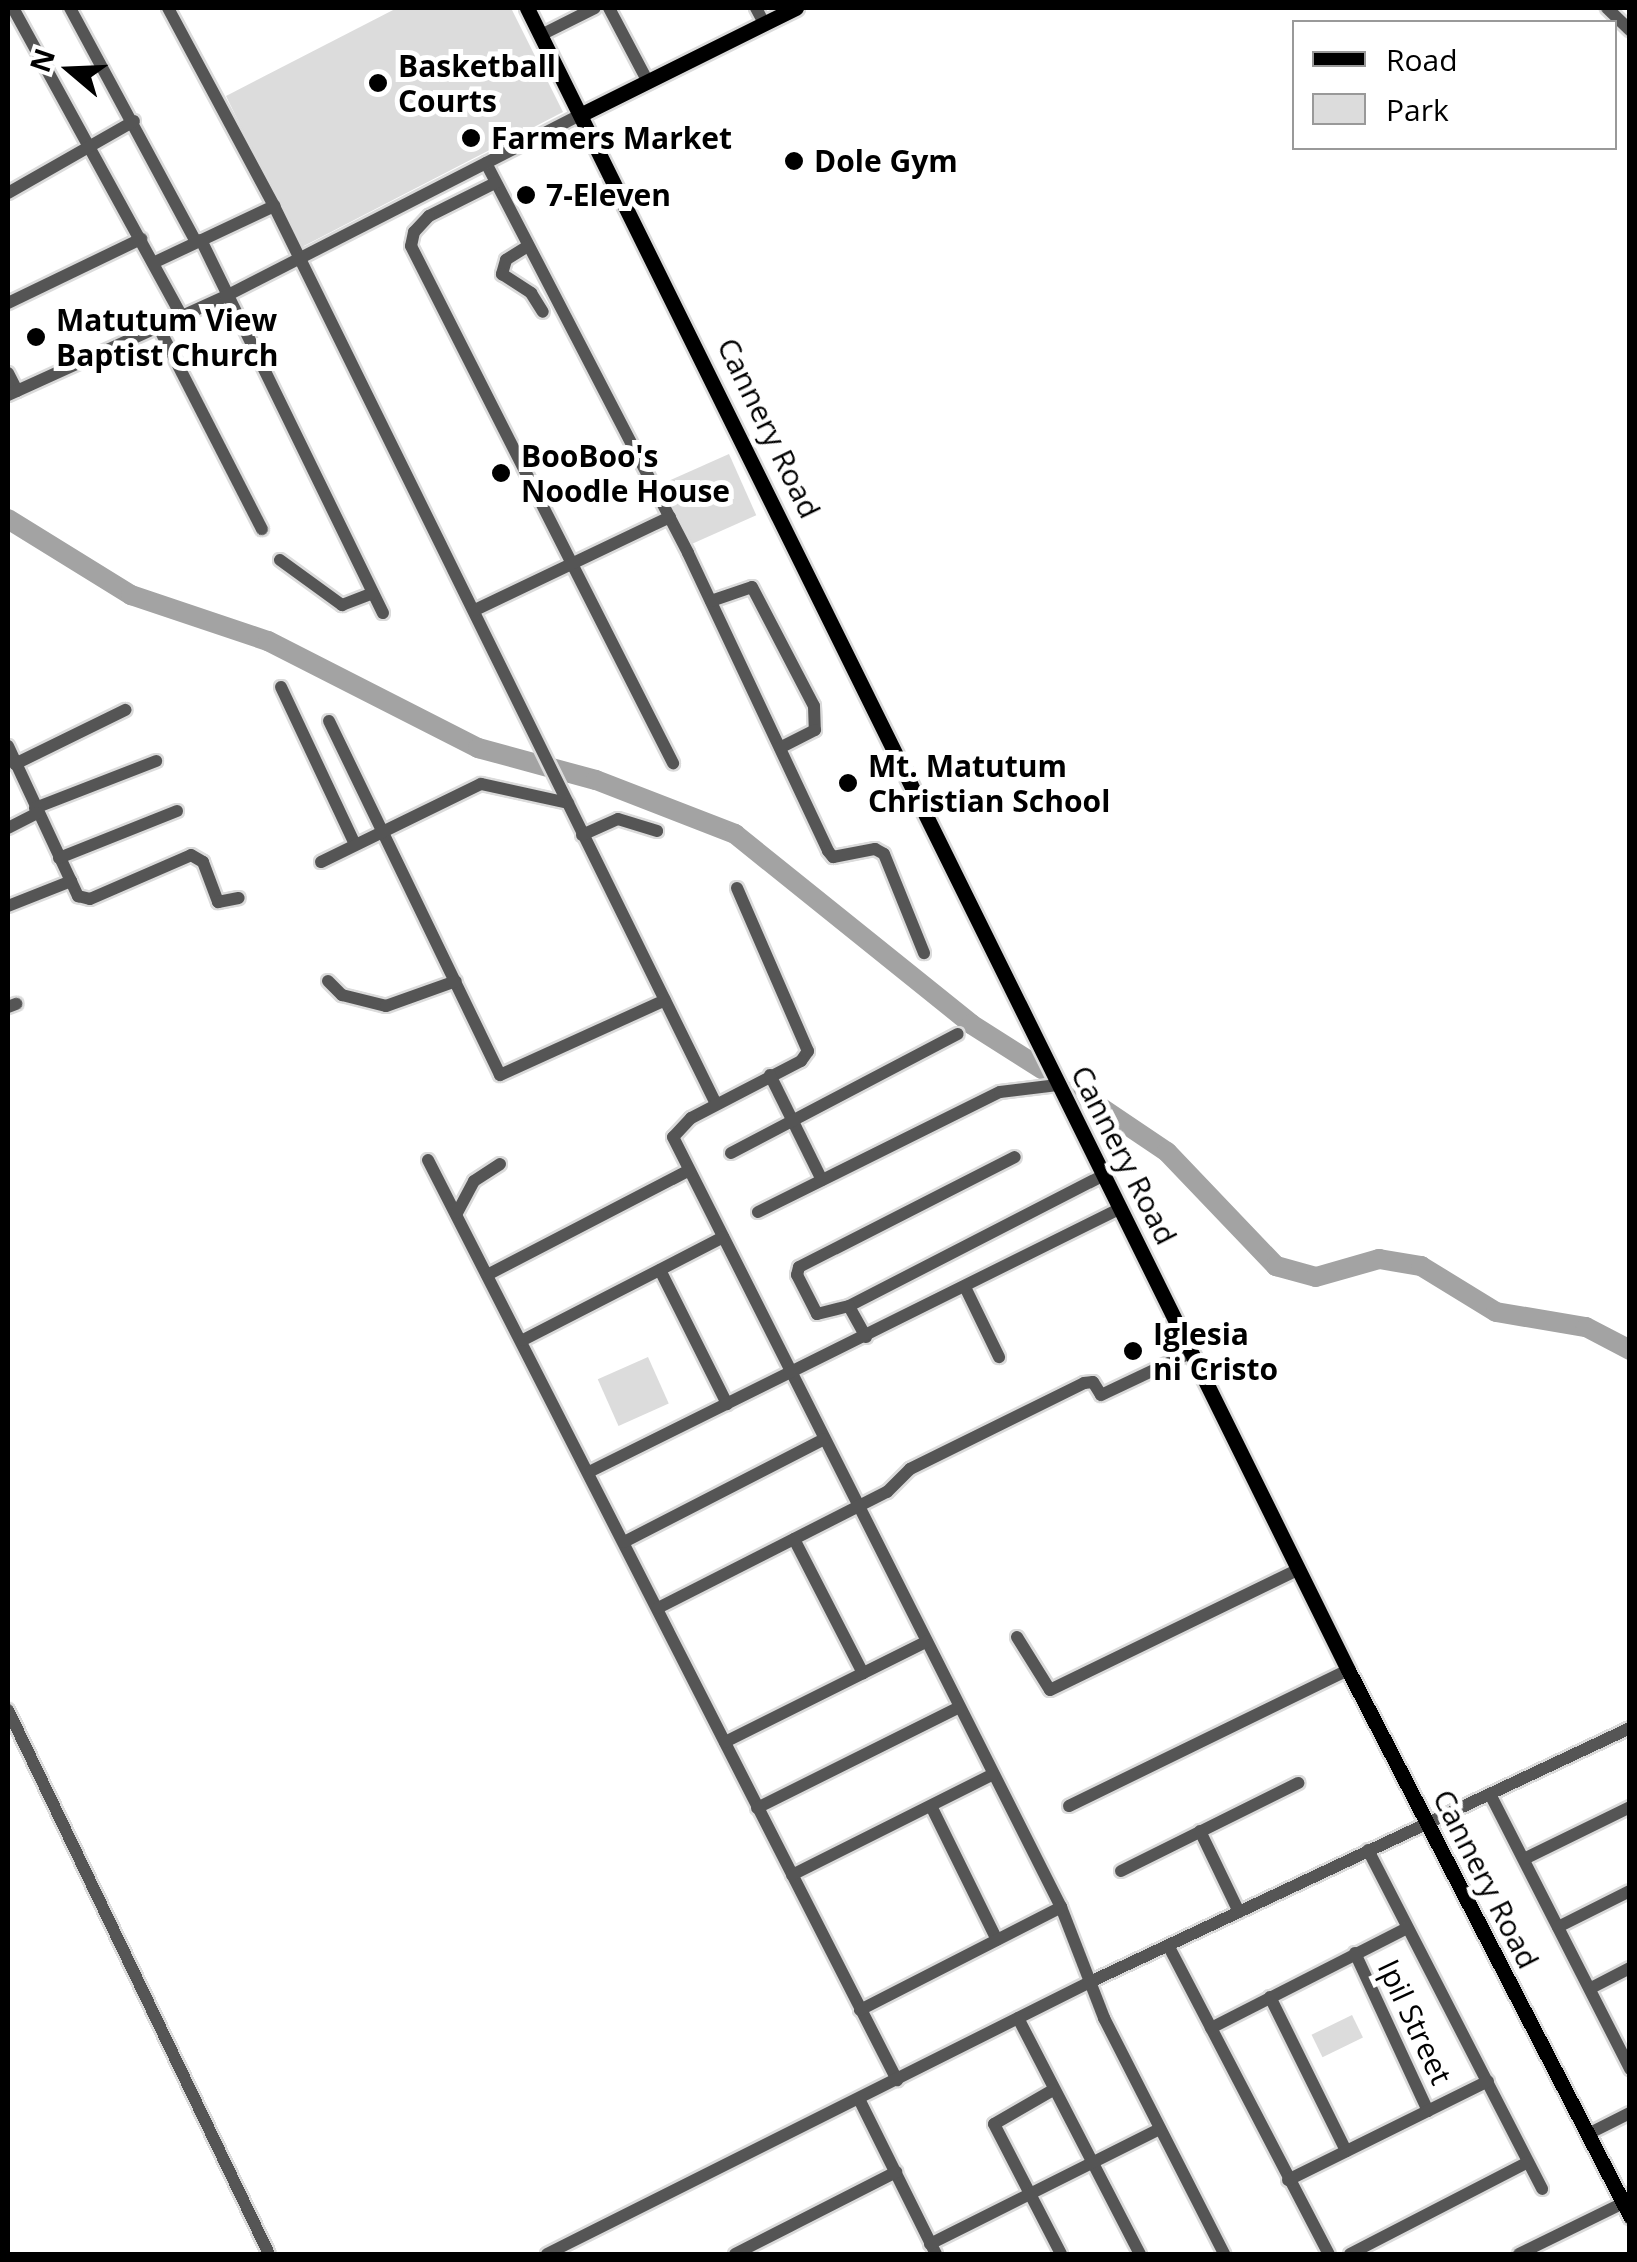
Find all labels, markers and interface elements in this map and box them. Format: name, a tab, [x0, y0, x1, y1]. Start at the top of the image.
north arrow	[20, 20, 120, 120]
legend	[1292, 20, 1617, 150]
text: Road	[1386, 39, 1458, 80]
text: N	[20, 43, 63, 77]
place label: Basketball Courts	[398, 48, 556, 118]
marker: Basketball Courts	[367, 72, 389, 94]
text: Park	[1386, 89, 1449, 130]
place label: Farmers Market	[491, 120, 732, 156]
marker: Farmers Market	[460, 127, 482, 149]
place label: Dole Gym	[814, 143, 958, 179]
marker: Dole Gym	[783, 150, 805, 172]
place label: 7-Eleven	[546, 177, 671, 213]
marker: 7-Eleven	[515, 184, 537, 206]
place label: Matutum View Baptist Church	[56, 302, 278, 372]
marker: Matutum View Baptist Church	[25, 326, 47, 348]
street label: Cannery Road	[710, 332, 828, 524]
place label: BooBoo's Noodle House	[521, 438, 730, 508]
marker: BooBoo's Noodle House	[490, 462, 512, 484]
place label: Mt. Matutum Christian School	[868, 748, 1110, 818]
marker: Mt. Matutum Christian School	[837, 772, 859, 794]
street label: Cannery Road	[1063, 1060, 1185, 1250]
place label: Iglesia ni Cristo	[1153, 1316, 1278, 1386]
marker: Iglesia ni Cristo	[1122, 1340, 1144, 1362]
street label: Cannery Road	[1425, 1784, 1547, 1974]
street label: Ipil Street	[1370, 1954, 1460, 2090]

